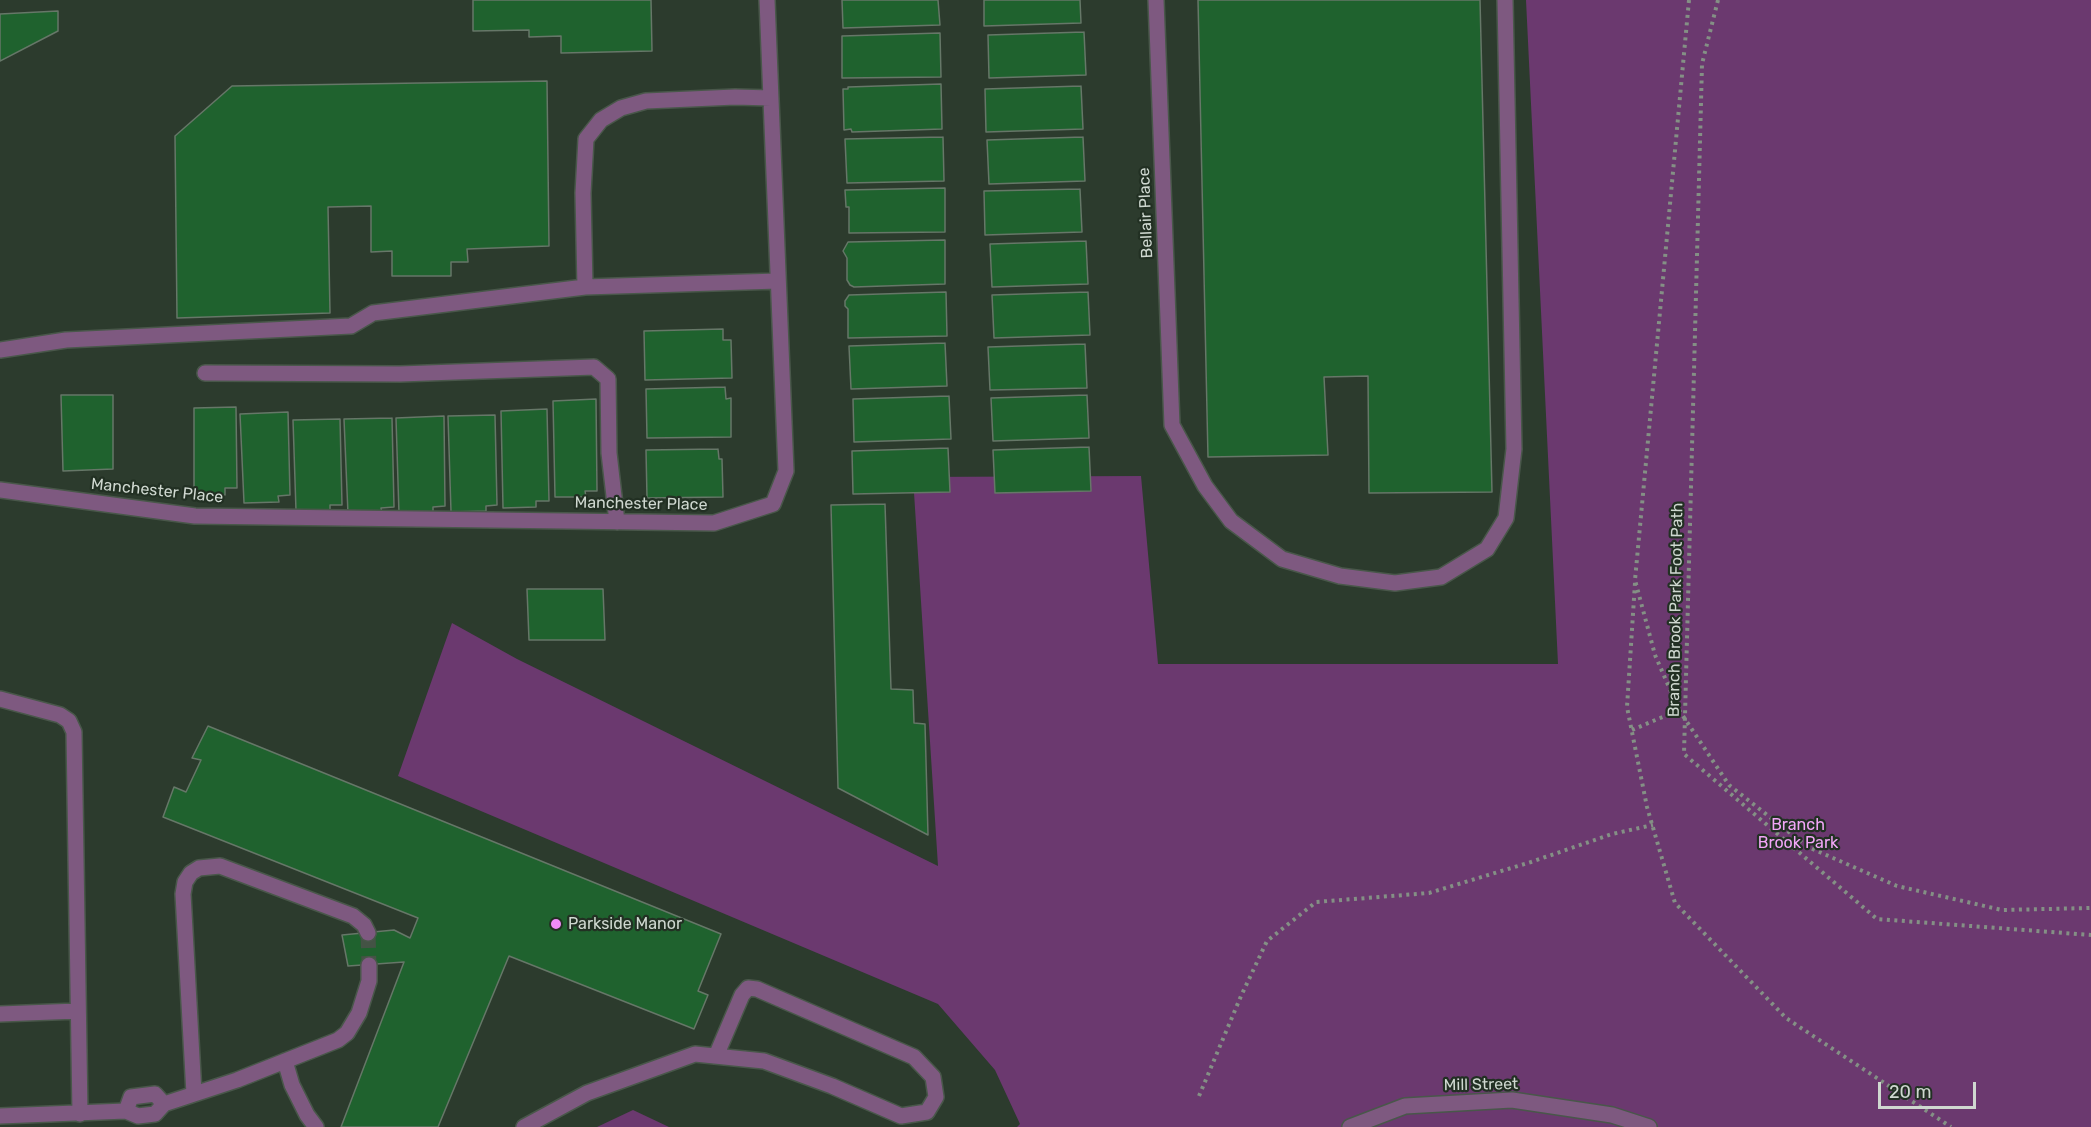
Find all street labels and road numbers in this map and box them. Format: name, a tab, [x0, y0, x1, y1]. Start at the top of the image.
street label: Bellair Place	[1135, 167, 1157, 259]
street label: Manchester Place	[90, 475, 224, 507]
street label: Manchester Place	[574, 493, 708, 515]
street label: Branch Brook Park Foot Path	[1665, 503, 1687, 717]
street label: Mill Street	[1444, 1075, 1518, 1095]

